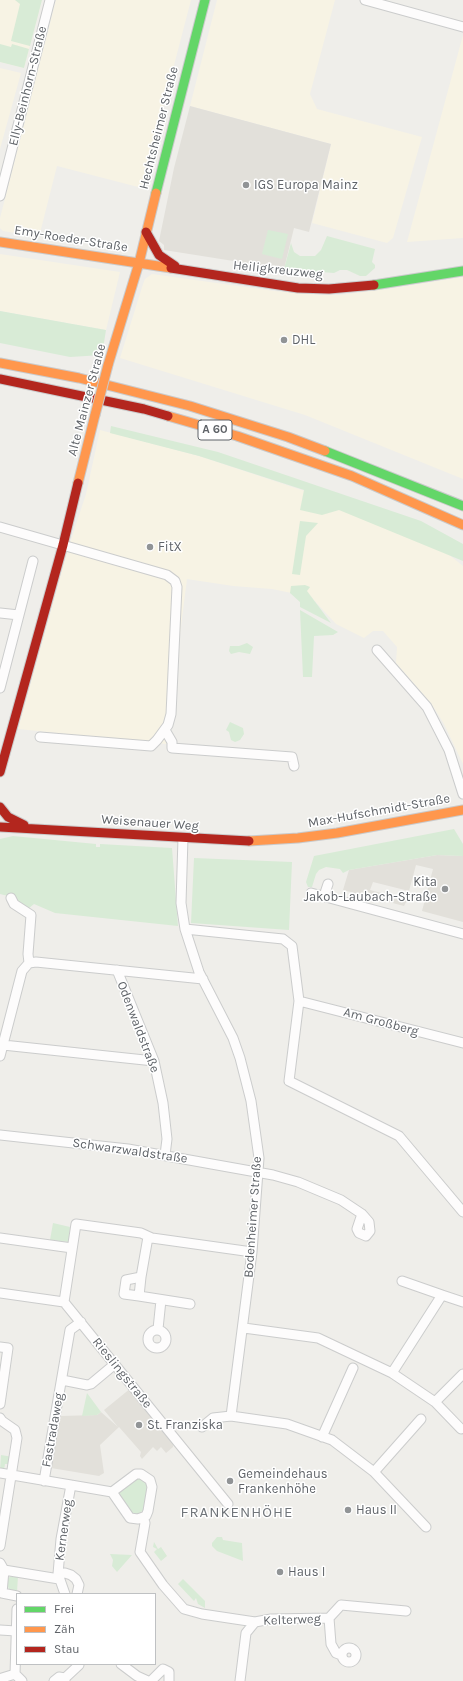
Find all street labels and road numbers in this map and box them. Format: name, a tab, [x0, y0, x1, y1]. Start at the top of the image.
street label: Elly-Beinhorn-Straße	[6, 24, 50, 148]
street label: Hechtsheimer Straße	[136, 65, 182, 191]
street label: Emy-Roeder-Straße	[13, 222, 129, 256]
street label: Heiligkreuzweg	[232, 258, 324, 282]
street label: Alte Mainzer Straße	[65, 342, 109, 458]
road number: A 60	[198, 420, 232, 440]
street label: Max-Hufschmidt-Straße	[307, 791, 451, 831]
street label: Weisenauer Weg	[101, 812, 199, 834]
street label: Odenwaldstraße	[113, 979, 163, 1075]
street label: Am Großberg	[342, 1004, 420, 1040]
street label: Schwarzwaldstraße	[71, 1135, 189, 1167]
street label: Bodenheimer Straße	[241, 1156, 265, 1278]
street label: Rieslingstraße	[89, 1335, 155, 1411]
street label: Fastradaweg	[39, 1391, 67, 1469]
street label: Kernerweg	[52, 1498, 76, 1562]
street label: Kelterweg	[263, 1611, 321, 1629]

